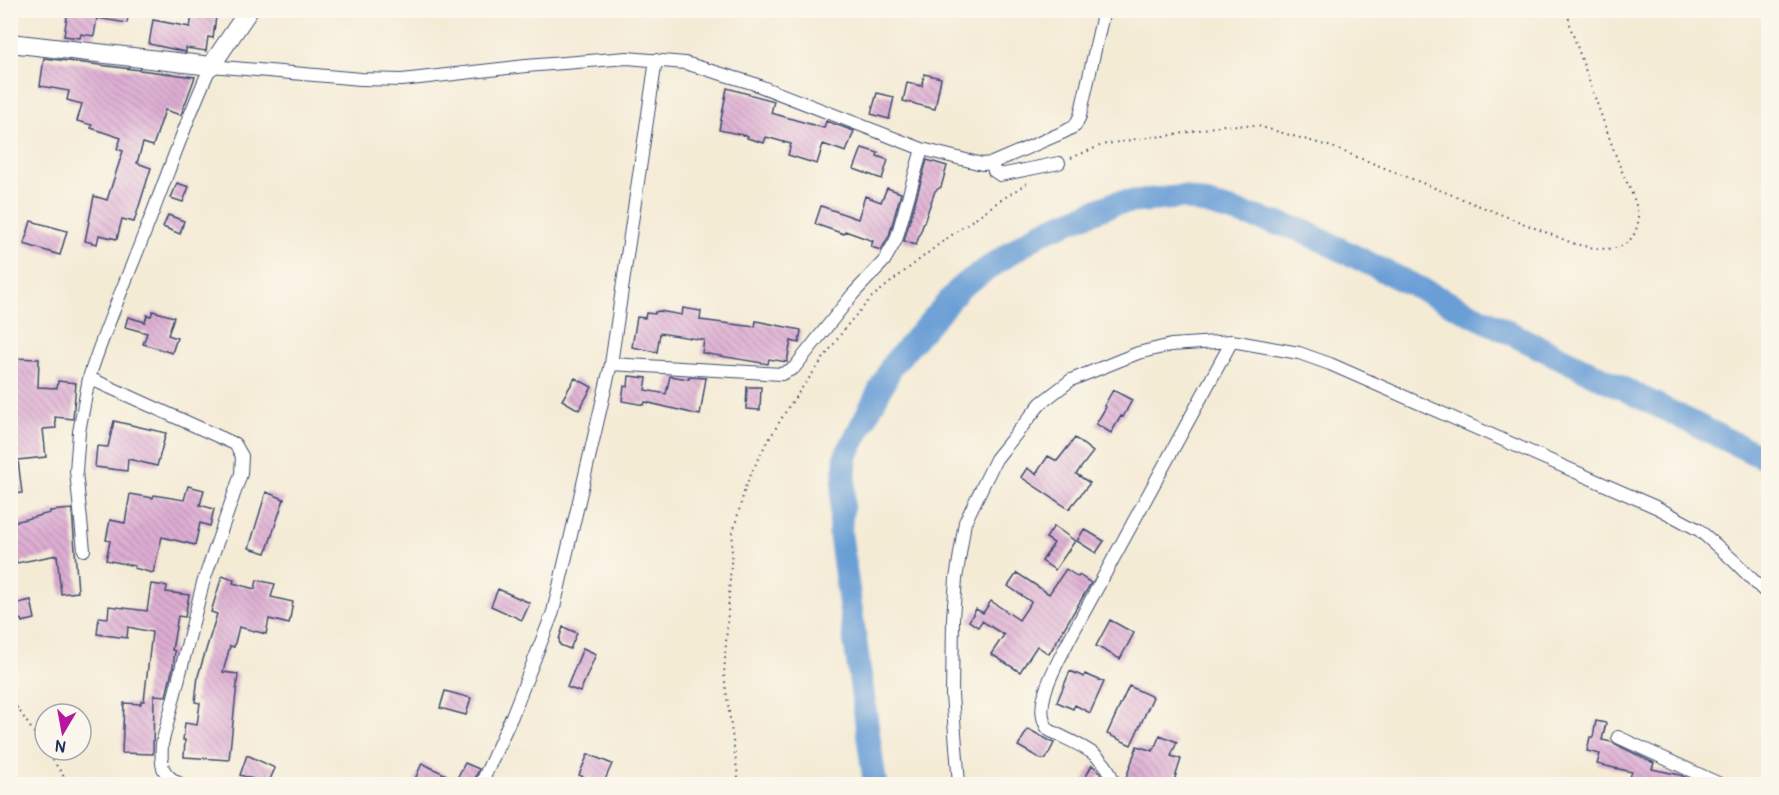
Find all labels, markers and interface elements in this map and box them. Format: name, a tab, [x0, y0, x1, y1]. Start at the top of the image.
north arrow	[33, 702, 93, 762]
text: N	[53, 735, 68, 757]

